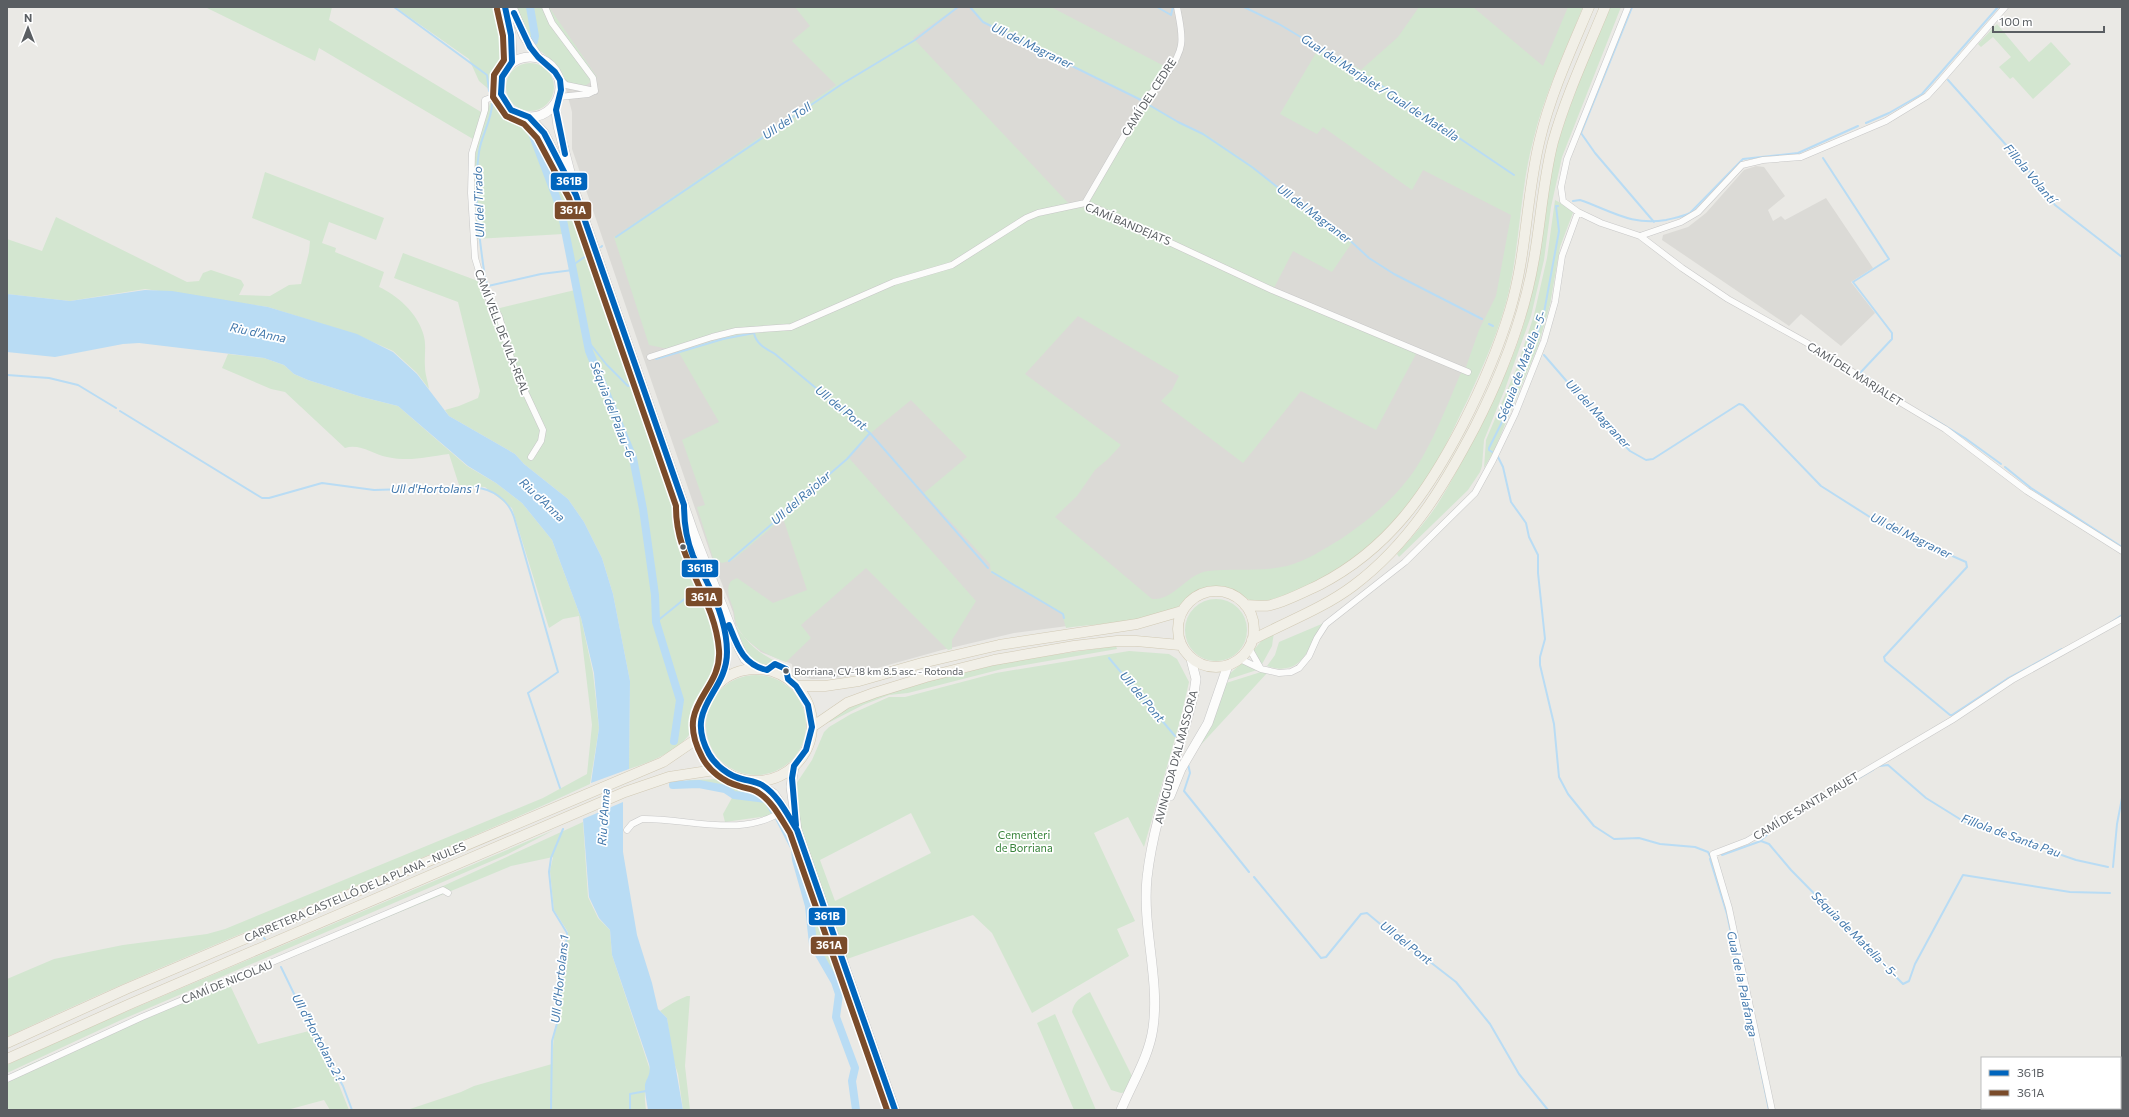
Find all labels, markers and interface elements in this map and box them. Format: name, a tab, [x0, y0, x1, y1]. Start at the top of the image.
north arrow	[8, 8, 48, 48]
scale bar	[1993, 8, 2104, 34]
text: N	[24, 11, 32, 24]
text: 100 m	[1999, 14, 2033, 28]
water label: Ull del Magraner	[989, 19, 1077, 71]
water label: Gual del Marjalet / Gual de Matella	[1299, 31, 1462, 144]
street label: CAMÍ DEL CEDRE	[1118, 55, 1179, 138]
water label: Ull del Toll	[759, 98, 814, 142]
water label: Fillola Volantí	[2002, 141, 2061, 208]
water label: Ull del Tirado	[470, 166, 486, 238]
line badge: 361B	[550, 172, 588, 191]
text: 361B	[556, 174, 582, 187]
water label: Ull del Magraner	[1275, 181, 1355, 246]
street label: CAMÍ BANDEJATS	[1083, 199, 1173, 248]
line badge: 361A	[554, 201, 592, 220]
text: 361A	[560, 203, 586, 216]
street label: CAMÍ VELL DE VILA-REAL	[473, 267, 533, 396]
water label: Séquia de Matella - 5-	[1494, 308, 1549, 423]
water label: Riu d'Anna	[229, 319, 288, 345]
street label: CAMÍ DEL MARJALET	[1805, 338, 1906, 409]
water label: Séquia del Palau -6-	[588, 359, 640, 464]
water label: Ull del Magraner	[1563, 376, 1635, 451]
water label: Ull del Pont	[813, 382, 871, 433]
water label: Ull del Rajolar	[768, 467, 834, 527]
water label: Riu d'Anna	[517, 475, 568, 524]
water label: Ull d'Hortolans 1	[391, 481, 479, 495]
water label: Ull del Magraner	[1868, 509, 1956, 561]
unlabelled marker	[678, 542, 688, 552]
line badge: 361B	[681, 559, 719, 578]
text: 361B	[687, 561, 713, 574]
line badge: 361A	[685, 587, 723, 607]
text: 361A	[691, 590, 717, 603]
place label: Borriana, CV-18 km 8.5 asc. - Rotonda	[794, 665, 963, 677]
marker: Borriana, CV-18 km 8.5 asc. - Rotonda	[781, 666, 791, 676]
water label: Ull del Pont	[1117, 668, 1169, 725]
street label: AVINGUDA D'ALMASSORA	[1151, 688, 1200, 825]
street label: CAMÍ DE SANTA PAUET	[1750, 768, 1861, 842]
water label: Riu d'Anna	[594, 788, 612, 846]
water label: Fillola de Santa Pau	[1960, 811, 2063, 860]
park label: Cementeri de Borriana	[995, 828, 1053, 854]
street label: CARRETERA CASTELLÓ DE LA PLANA - NULES	[242, 838, 468, 944]
water label: Séquia de Matella - 5-	[1809, 888, 1902, 981]
line badge: 361B	[808, 907, 846, 926]
text: 361B	[814, 909, 840, 922]
water label: Ull del Pont	[1378, 918, 1436, 967]
water label: Gual de la Palafanga	[1725, 930, 1761, 1038]
water label: Ull d'Hortolans 1	[547, 934, 571, 1024]
line badge: 361A	[810, 936, 848, 955]
text: 361A	[816, 938, 842, 951]
street label: CAMÍ DE NICOLAU	[179, 956, 274, 1006]
water label: Ull d'Hortolans 2 ?	[290, 991, 348, 1085]
legend	[1981, 1057, 2121, 1109]
text: 361B	[2017, 1065, 2044, 1079]
text: 361A	[2017, 1085, 2045, 1099]

